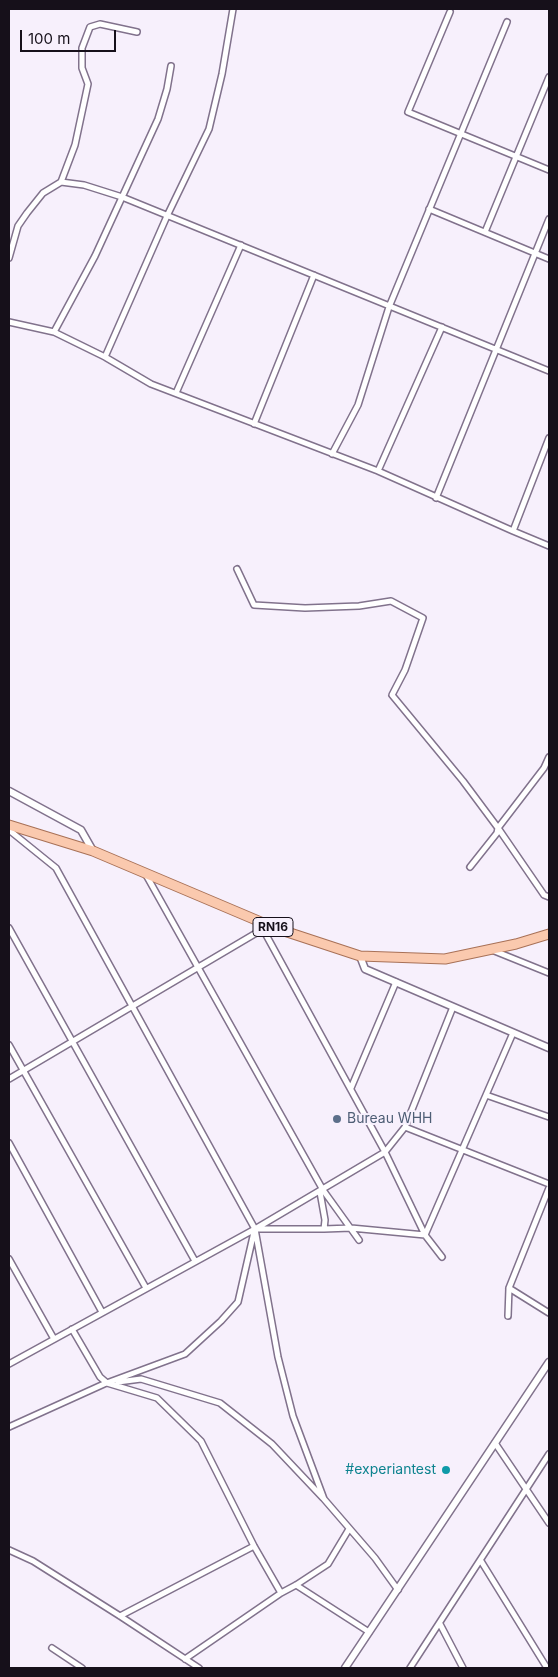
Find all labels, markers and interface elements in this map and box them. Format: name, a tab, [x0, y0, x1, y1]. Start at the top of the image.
scale bar	[22, 20, 119, 52]
text: 100 m	[28, 29, 70, 48]
road number: RN16	[253, 918, 293, 936]
place label: Bureau WHH	[347, 1111, 432, 1127]
marker: Bureau WHH	[331, 1113, 343, 1125]
place label: #experiantest	[345, 1462, 436, 1478]
marker: #experiantest	[440, 1464, 452, 1476]

